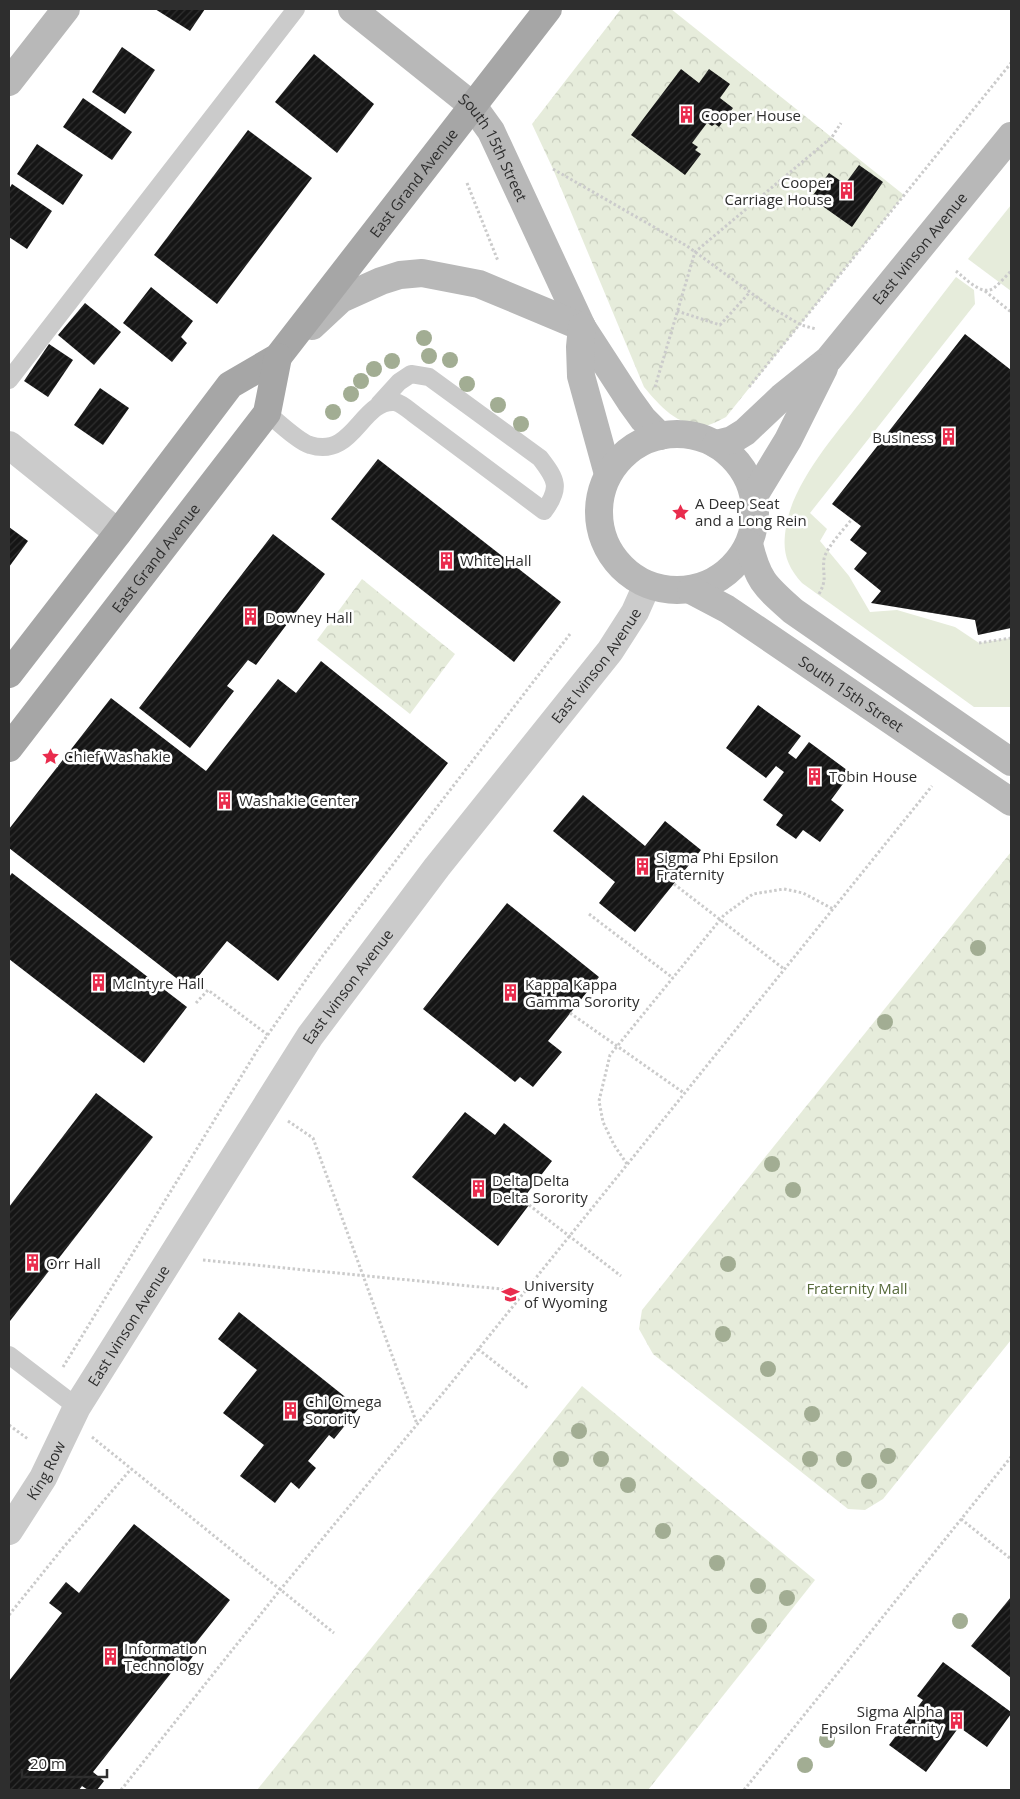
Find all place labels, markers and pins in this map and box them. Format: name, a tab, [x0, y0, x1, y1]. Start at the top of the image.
building icon: Cooper House	[677, 105, 697, 125]
place label: Cooper House	[701, 105, 801, 125]
place label: Cooper Carriage House	[725, 172, 832, 209]
building icon: Cooper Carriage House	[836, 181, 856, 201]
place label: Business	[872, 427, 934, 447]
building icon: Business	[938, 427, 958, 447]
place label: A Deep Seat and a Long Rein	[695, 493, 807, 530]
place icon: A Deep Seat and a Long Rein	[671, 502, 691, 522]
building icon: White Hall	[436, 550, 456, 570]
place label: White Hall	[460, 550, 531, 570]
building icon: Downey Hall	[241, 607, 261, 627]
place label: Downey Hall	[265, 607, 353, 627]
place icon: Chief Washakie	[40, 746, 60, 766]
place label: Chief Washakie	[64, 746, 171, 766]
building icon: Tobin House	[805, 766, 825, 786]
place label: Tobin House	[829, 766, 917, 786]
building icon: Washakie Center	[215, 790, 235, 810]
place label: Washakie Center	[239, 790, 357, 810]
place label: Sigma Phi Epsilon Fraternity	[656, 847, 779, 884]
building icon: Sigma Phi Epsilon Fraternity	[632, 856, 652, 876]
building icon: McIntyre Hall	[88, 973, 108, 993]
place label: McIntyre Hall	[112, 973, 204, 993]
place label: Kappa Kappa Gamma Sorority	[525, 974, 640, 1011]
building icon: Kappa Kappa Gamma Sorority	[501, 983, 521, 1003]
place label: Delta Delta Delta Sorority	[492, 1170, 588, 1207]
building icon: Delta Delta Delta Sorority	[468, 1179, 488, 1199]
building icon: Orr Hall	[22, 1253, 42, 1273]
place label: Orr Hall	[46, 1253, 101, 1273]
place label: University of Wyoming	[524, 1275, 607, 1312]
school or university icon: University of Wyoming	[500, 1284, 520, 1304]
place label: Chi Omega Sorority	[305, 1391, 382, 1428]
building icon: Chi Omega Sorority	[281, 1400, 301, 1420]
place label: Information Technology	[124, 1638, 207, 1675]
building icon: Information Technology	[100, 1647, 120, 1667]
place label: Sigma Alpha Epsilon Fraternity	[821, 1701, 943, 1738]
building icon: Sigma Alpha Epsilon Fraternity	[947, 1710, 967, 1730]

